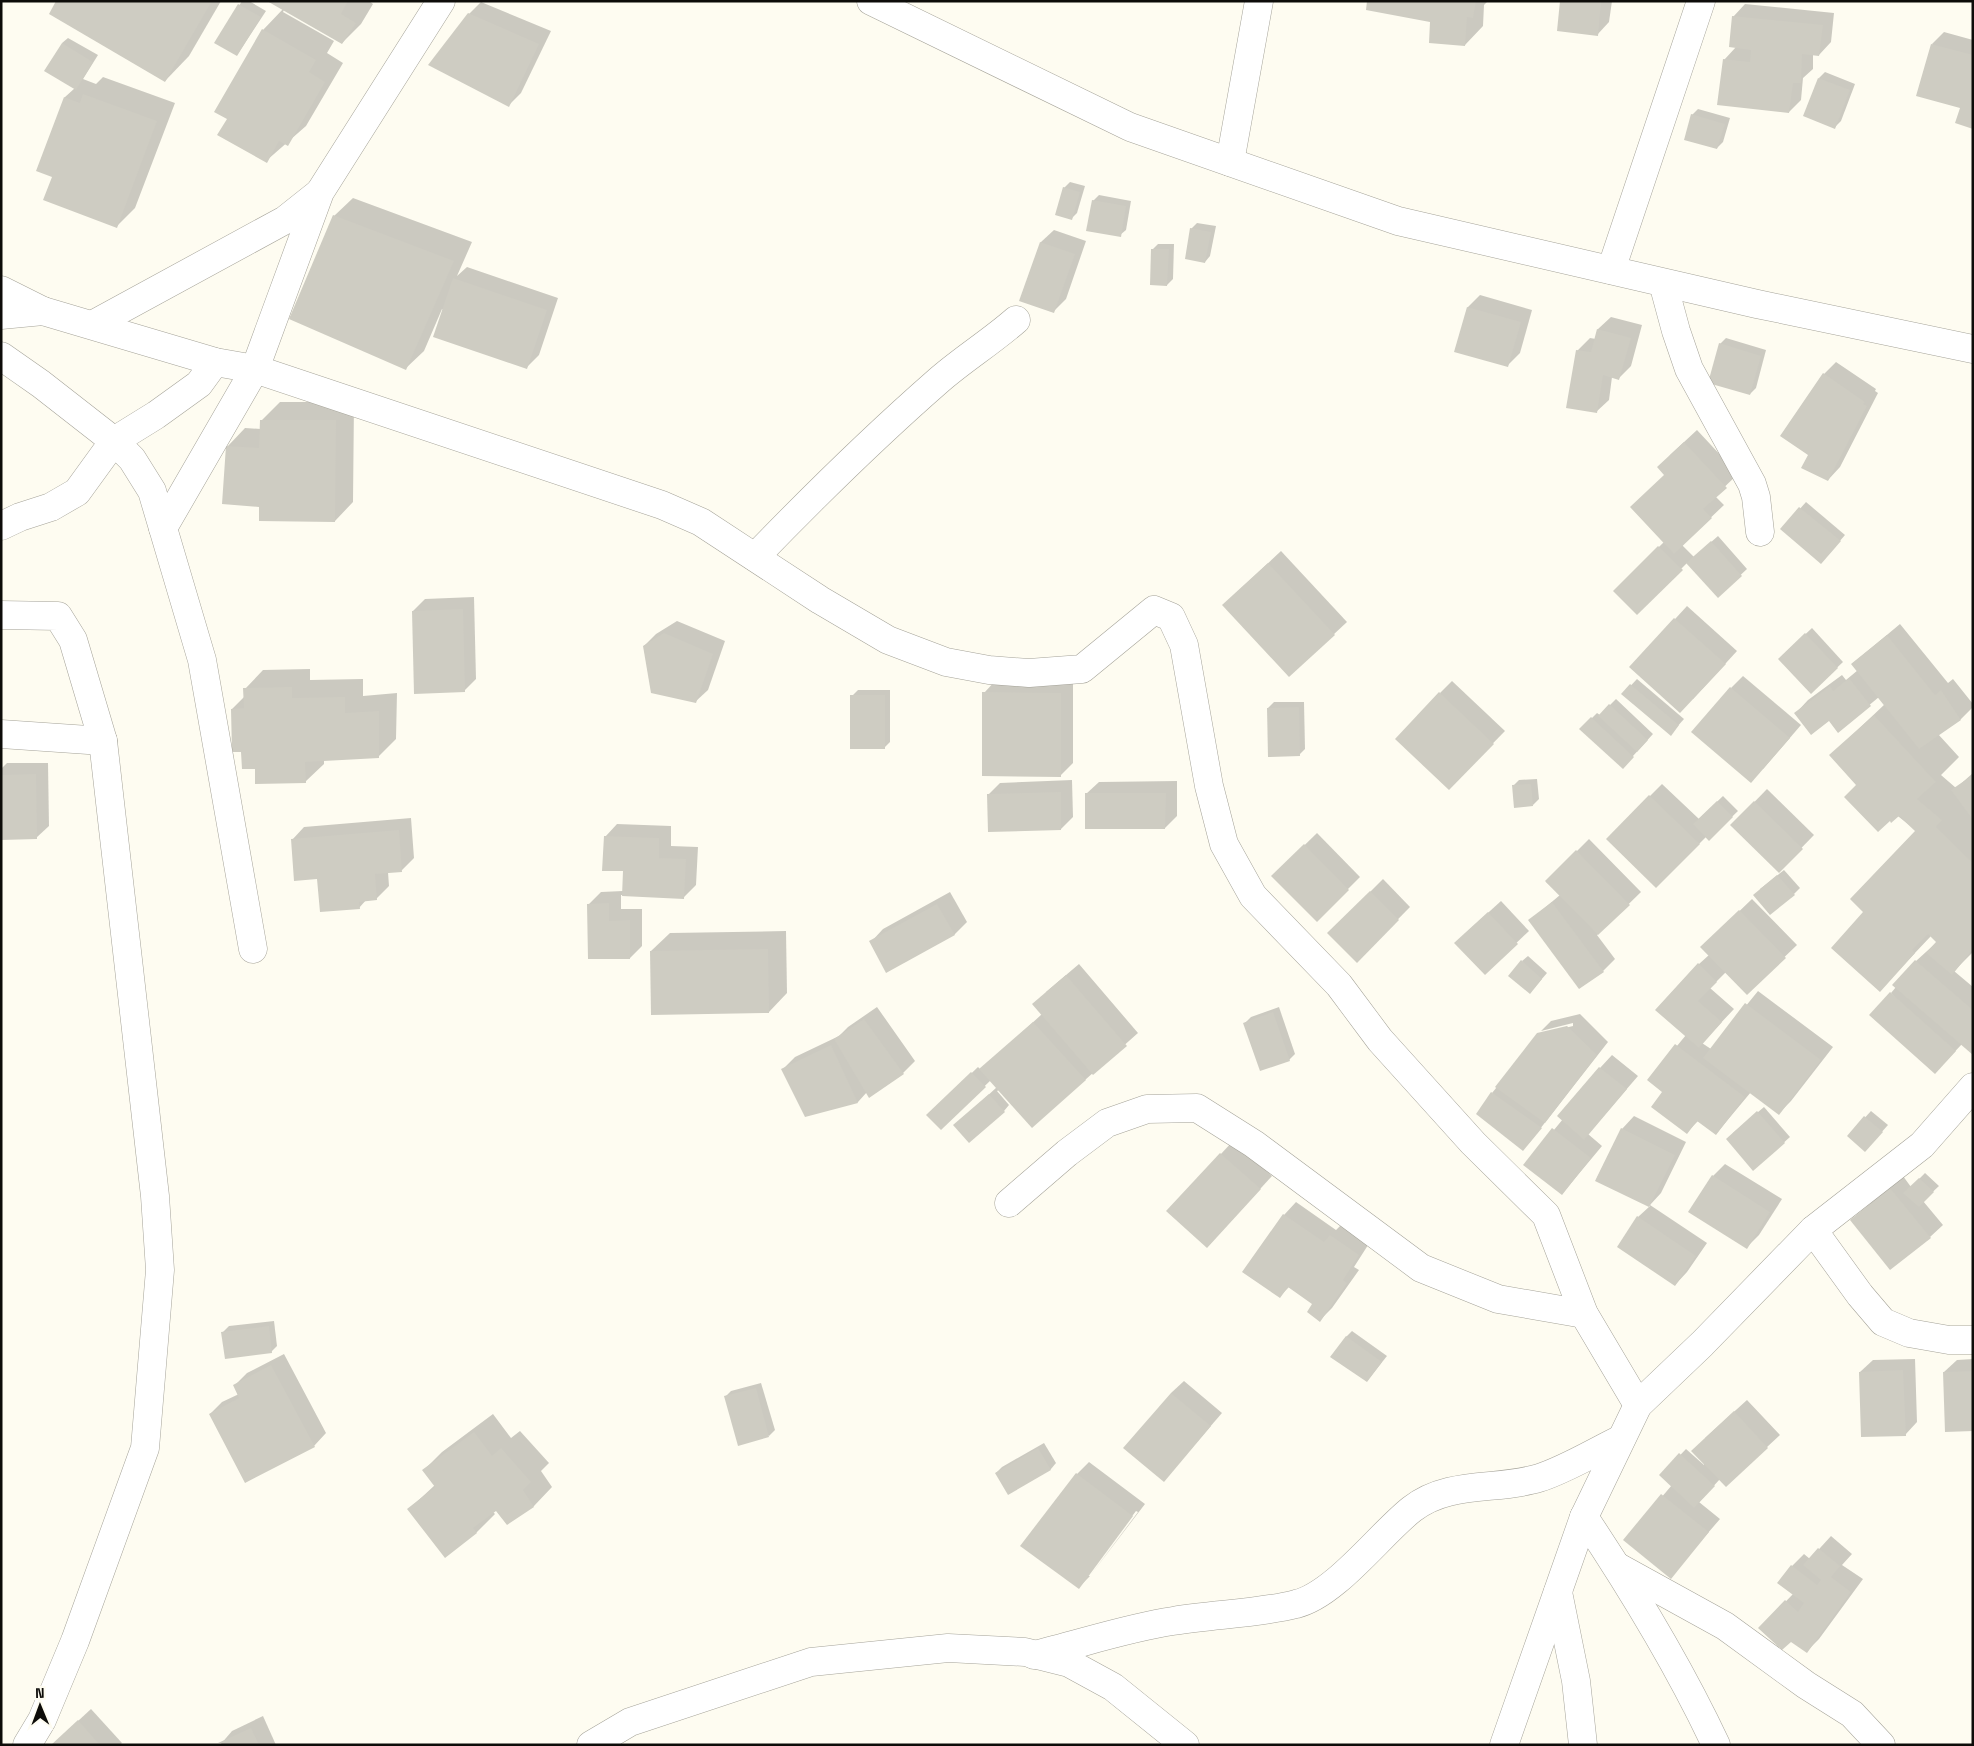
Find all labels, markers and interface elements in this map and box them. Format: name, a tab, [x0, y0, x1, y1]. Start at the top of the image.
north arrow	[15, 1681, 65, 1731]
text: N	[35, 1684, 45, 1702]

